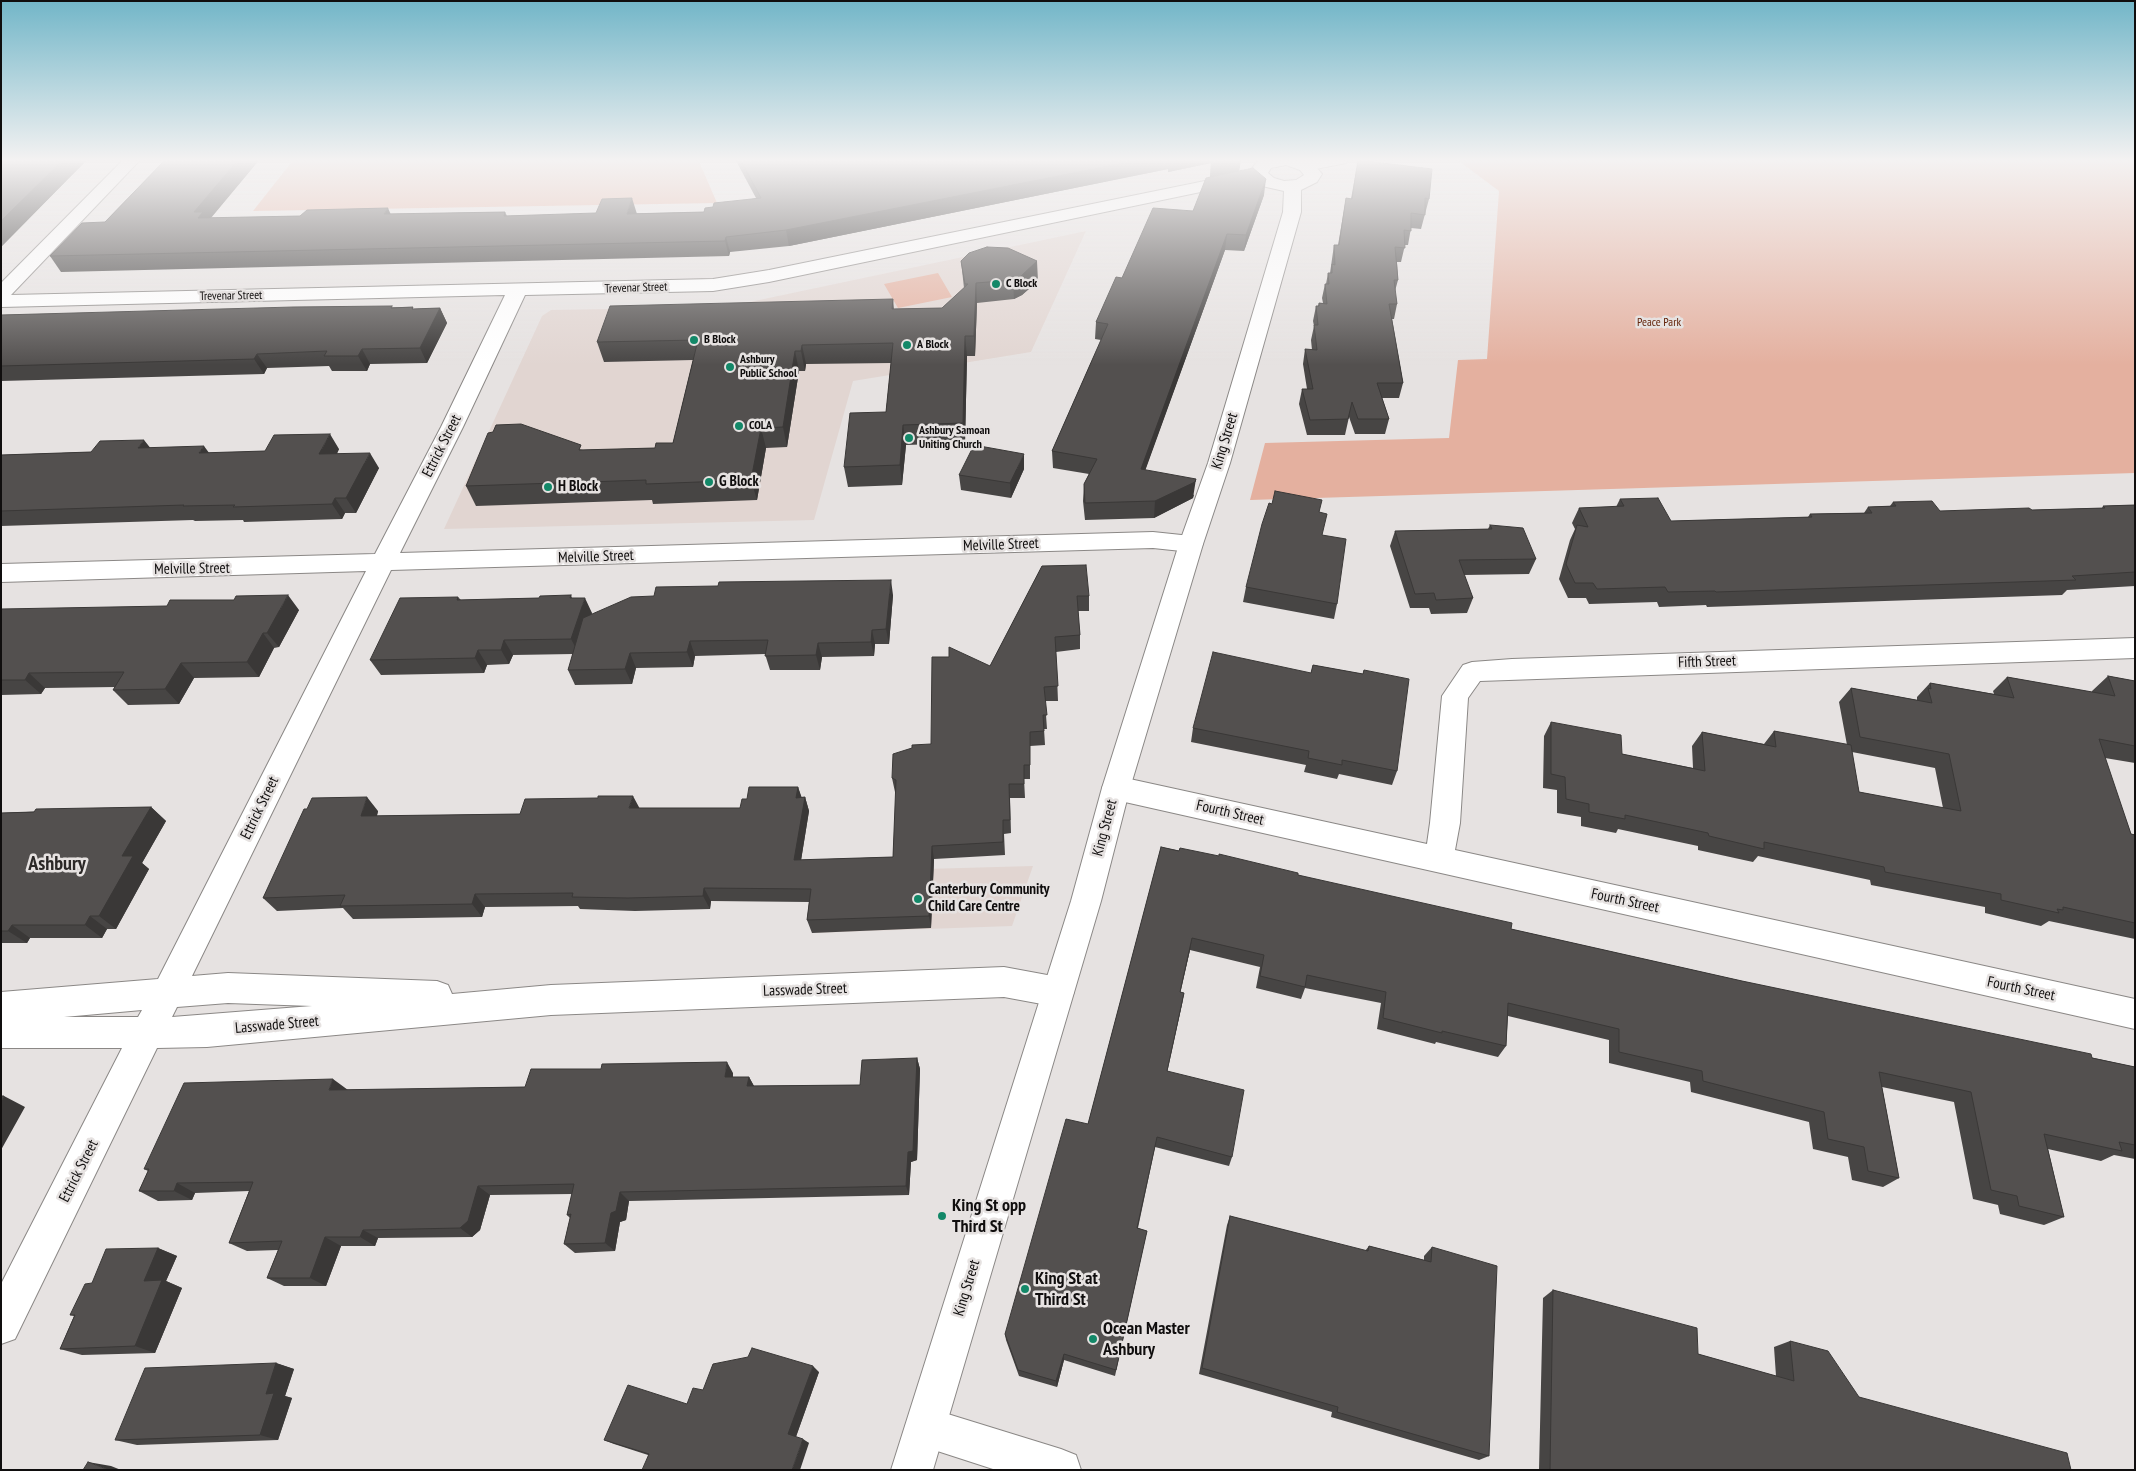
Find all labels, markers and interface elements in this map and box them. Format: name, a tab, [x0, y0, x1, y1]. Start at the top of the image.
place label: C Block	[1006, 277, 1037, 291]
marker: C Block	[990, 278, 1002, 290]
street label: Trevenar Street	[604, 280, 668, 296]
street label: Trevenar Street	[200, 288, 262, 304]
park label: Peace Park	[1637, 316, 1681, 330]
place label: B Block	[704, 333, 736, 347]
marker: B Block	[688, 334, 700, 346]
place label: A Block	[917, 338, 949, 352]
marker: A Block	[901, 339, 913, 351]
place label: Ashbury Public School	[740, 353, 797, 381]
marker: Ashbury Public School	[724, 361, 736, 373]
street label: King Street	[1208, 411, 1242, 471]
street label: Ettrick Street	[419, 412, 465, 480]
place label: COLA	[749, 419, 772, 433]
marker: COLA	[733, 420, 745, 432]
place label: Ashbury Samoan Uniting Church	[919, 424, 990, 452]
marker: Ashbury Samoan Uniting Church	[903, 432, 915, 444]
place label: G Block	[719, 473, 759, 491]
marker: G Block	[703, 476, 715, 488]
place label: H Block	[558, 478, 598, 496]
marker: H Block	[542, 481, 554, 493]
street label: Melville Street	[963, 535, 1039, 555]
street label: Melville Street	[558, 547, 634, 567]
street label: Melville Street	[154, 559, 230, 579]
street label: Fifth Street	[1678, 652, 1736, 672]
street label: Ettrick Street	[237, 774, 283, 842]
street label: Fourth Street	[1195, 797, 1265, 829]
street label: King Street	[1089, 798, 1121, 858]
district label: Ashbury	[28, 852, 86, 876]
place label: Canterbury Community Child Care Centre	[928, 881, 1049, 916]
street label: Fourth Street	[1590, 885, 1660, 917]
marker: Canterbury Community Child Care Centre	[912, 893, 924, 905]
street label: Fourth Street	[1986, 973, 2056, 1005]
street label: Lasswade Street	[763, 980, 847, 1000]
street label: Lasswade Street	[234, 1012, 320, 1038]
street label: Ettrick Street	[56, 1137, 102, 1205]
place label: King St opp Third St	[952, 1195, 1026, 1238]
marker: King St opp Third St	[936, 1210, 948, 1222]
street label: King Street	[950, 1258, 984, 1318]
place label: King St at Third St	[1035, 1268, 1098, 1310]
marker: King St at Third St	[1019, 1283, 1031, 1295]
place label: Ocean Master Ashbury	[1103, 1318, 1190, 1360]
marker: Ocean Master Ashbury	[1087, 1333, 1099, 1345]

